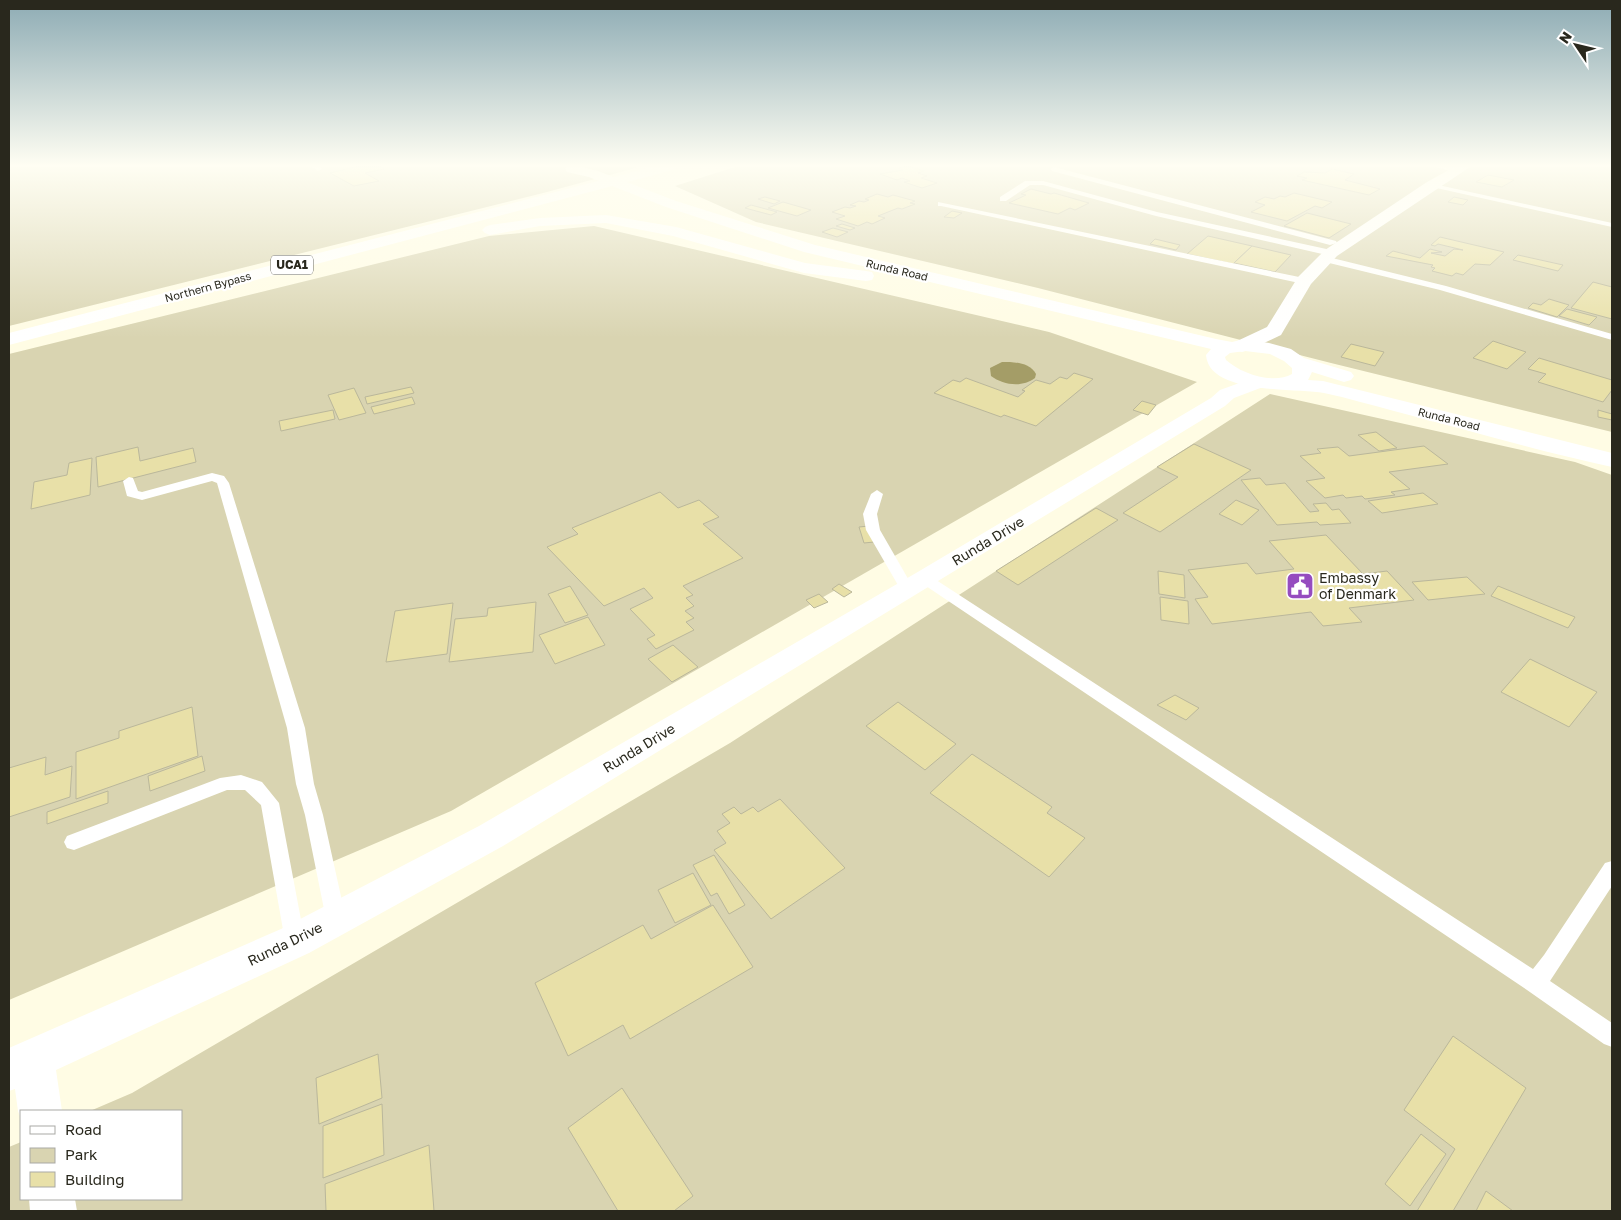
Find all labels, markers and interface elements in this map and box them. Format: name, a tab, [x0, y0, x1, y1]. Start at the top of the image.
north arrow	[1551, 20, 1601, 70]
text: N	[1555, 28, 1575, 46]
road number: UCA1	[271, 256, 313, 274]
street label: Runda Road	[865, 256, 929, 283]
street label: Northern Bypass	[163, 269, 253, 304]
street label: Runda Road	[1417, 405, 1481, 432]
street label: Runda Drive	[949, 512, 1027, 569]
place label: Embassy of Denmark	[1319, 569, 1396, 602]
public building icon: Embassy of Denmark	[1285, 571, 1315, 601]
street label: Runda Drive	[600, 719, 678, 776]
street label: Runda Drive	[245, 918, 325, 969]
legend	[20, 1110, 182, 1200]
text: Road	[65, 1120, 102, 1138]
text: Park	[65, 1145, 98, 1163]
text: Building	[65, 1170, 125, 1188]

